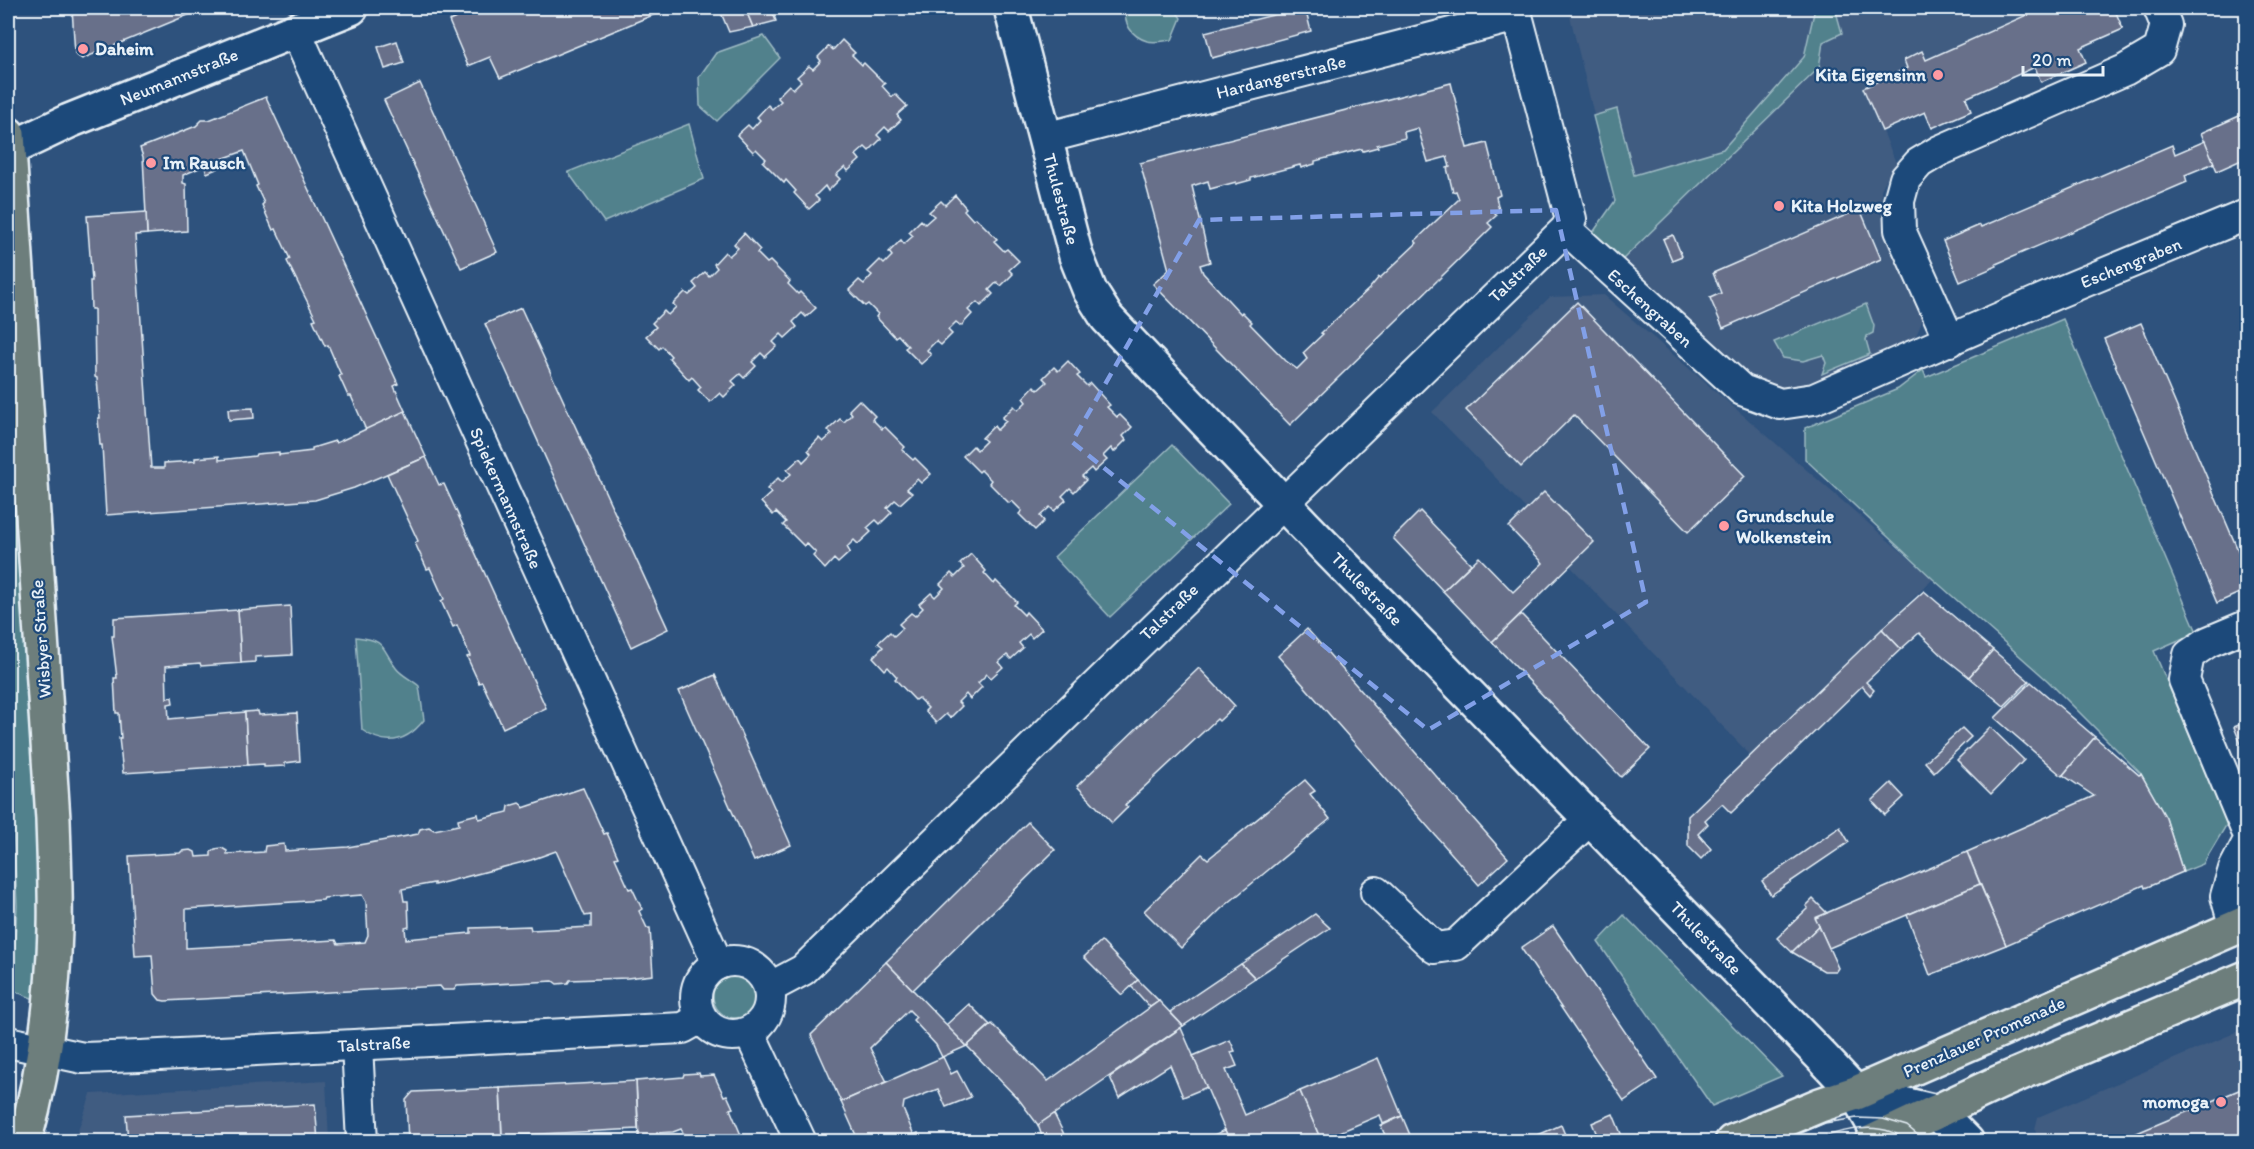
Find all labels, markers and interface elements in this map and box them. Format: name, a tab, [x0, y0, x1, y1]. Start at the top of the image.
place label: Daheim	[95, 38, 154, 60]
scale bar	[2023, 39, 2102, 77]
marker: Daheim	[76, 42, 90, 56]
street label: Neumannstraße	[117, 43, 241, 111]
text: 20 m	[2032, 49, 2072, 71]
street label: Hardangerstraße	[1214, 50, 1348, 104]
place label: Kita Eigensinn	[1815, 64, 1927, 86]
marker: Kita Eigensinn	[1931, 68, 1945, 82]
street label: Thulestraße	[1038, 151, 1084, 247]
place label: Im Rausch	[163, 152, 245, 174]
marker: Im Rausch	[144, 156, 158, 170]
place label: Kita Holzweg	[1791, 195, 1893, 217]
marker: Kita Holzweg	[1772, 199, 1786, 213]
street label: Eschengraben	[2077, 233, 2185, 293]
street label: Talstraße	[1484, 241, 1552, 307]
street label: Eschengraben	[1603, 264, 1698, 352]
street label: Spiekermannstraße	[465, 424, 547, 572]
place label: Grundschule Wolkenstein	[1736, 505, 1835, 548]
marker: Grundschule Wolkenstein	[1717, 519, 1731, 533]
street label: Thulestraße	[1326, 548, 1408, 630]
street label: Wisbyer Straße	[26, 579, 56, 699]
street label: Talstraße	[1135, 579, 1203, 645]
street label: Thulestraße	[1665, 897, 1747, 979]
street label: Prenzlauer Promenade	[1900, 991, 2068, 1083]
street label: Talstraße	[337, 1031, 411, 1057]
place label: momoga	[2142, 1091, 2210, 1113]
marker: momoga	[2214, 1095, 2228, 1109]

